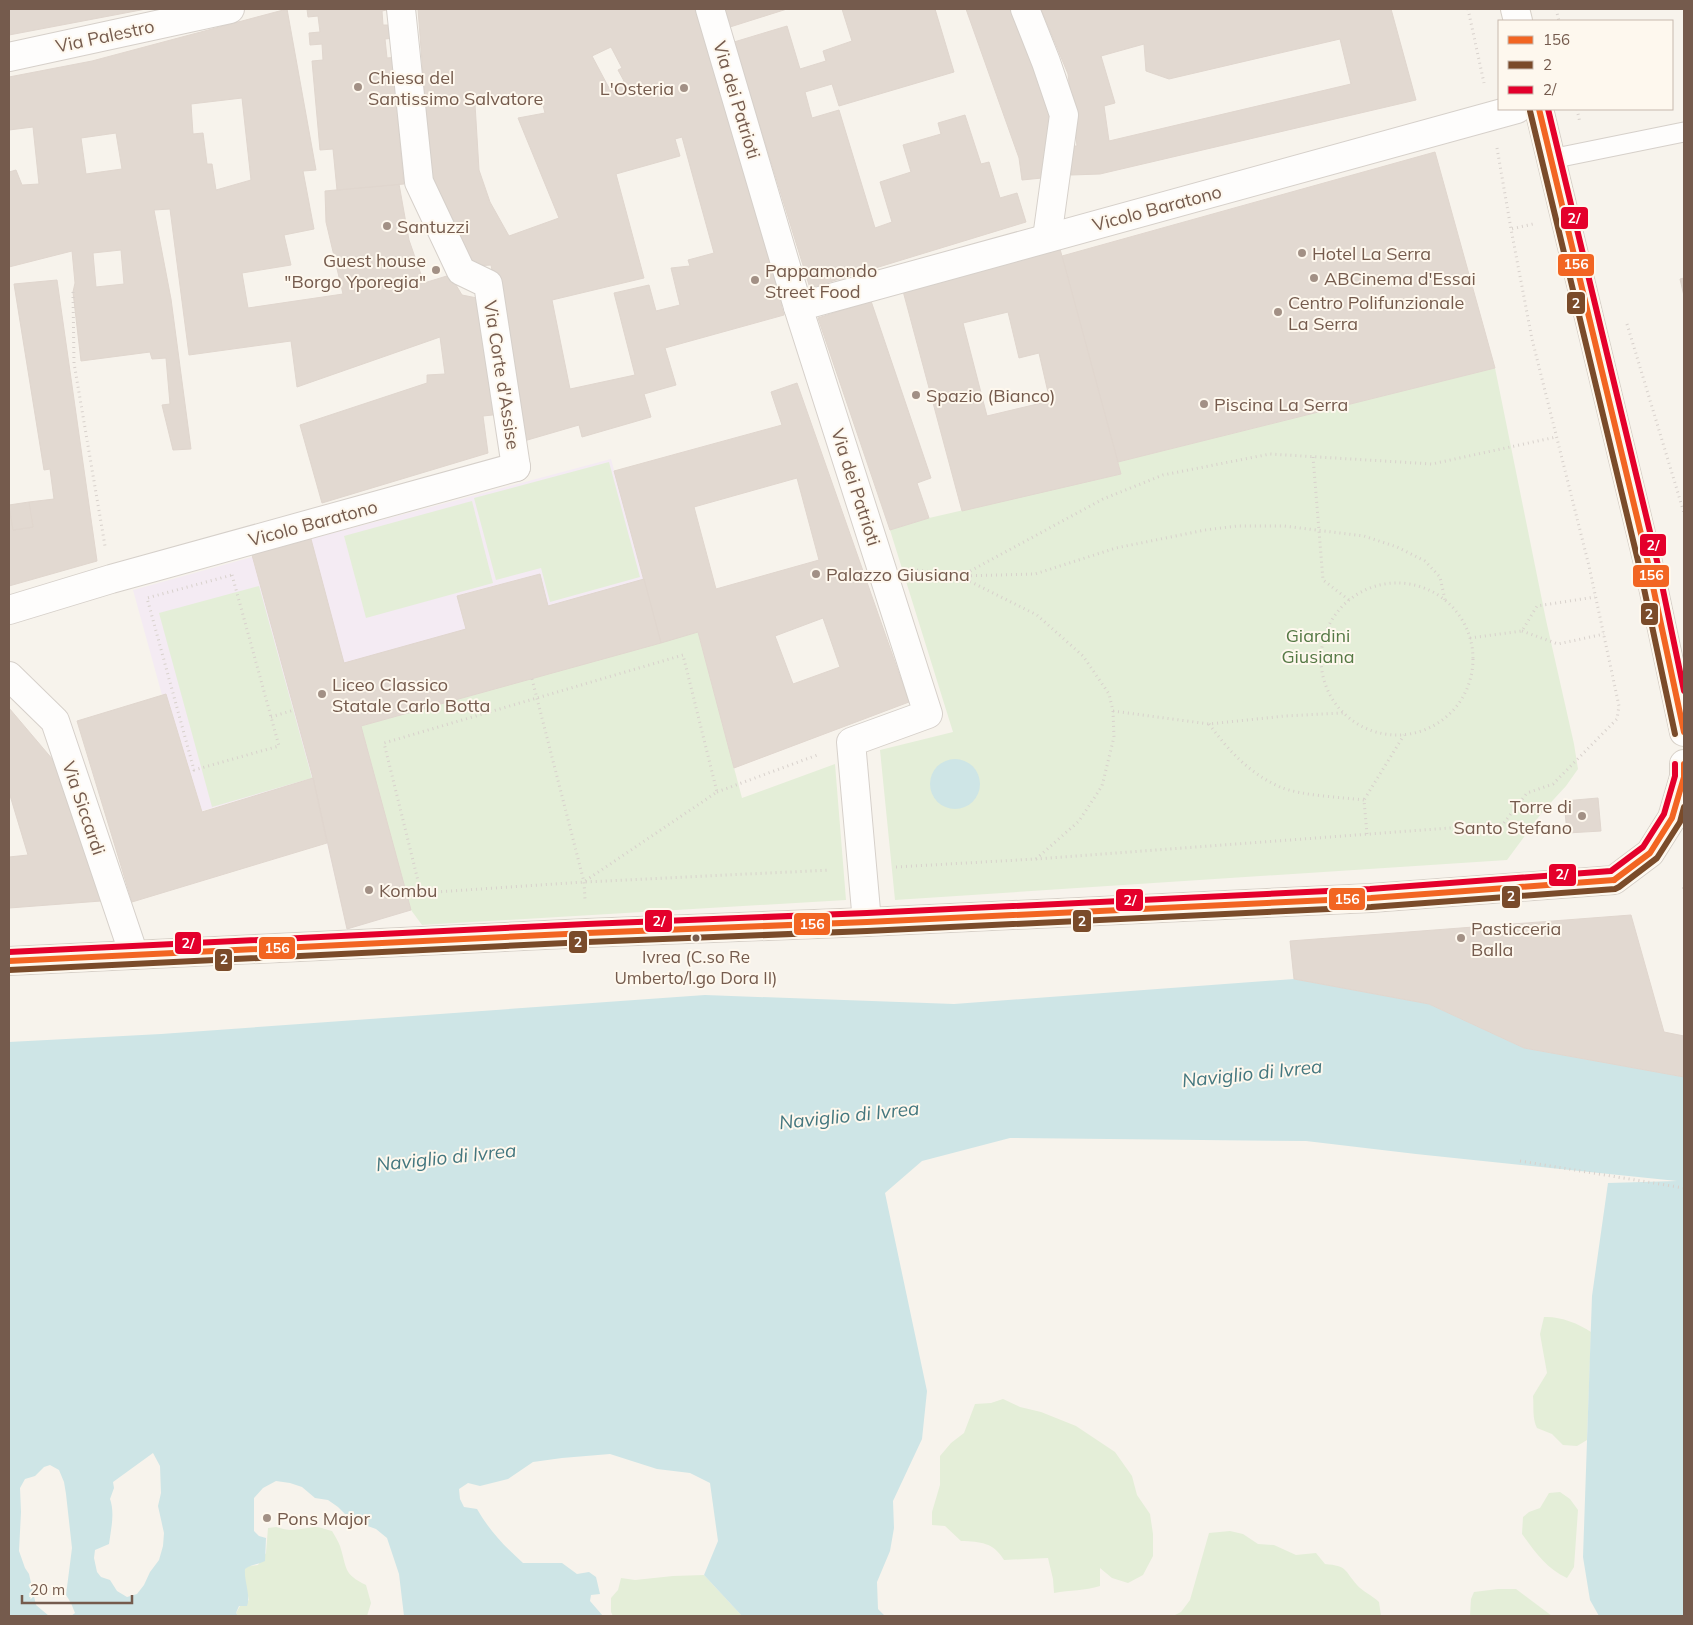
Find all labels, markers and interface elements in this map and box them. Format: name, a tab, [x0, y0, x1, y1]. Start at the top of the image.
street label: Via Palestro	[54, 14, 156, 58]
legend	[1498, 20, 1673, 110]
text: 156	[1543, 30, 1570, 49]
street label: Via dei Patrioti	[708, 38, 766, 162]
text: 2	[1543, 55, 1552, 74]
place label: Chiesa del Santissimo Salvatore	[368, 66, 543, 110]
place label: L'Osteria	[600, 77, 674, 100]
text: 2/	[1543, 80, 1557, 99]
marker: Chiesa del Santissimo Salvatore	[352, 81, 364, 93]
marker: L'Osteria	[678, 82, 690, 94]
street label: Vicolo Baratono	[1090, 180, 1224, 236]
line badge: 2/	[1560, 206, 1589, 230]
text: 2/	[1568, 209, 1581, 227]
place label: Santuzzi	[397, 215, 469, 238]
marker: Santuzzi	[381, 220, 393, 232]
place label: Hotel La Serra	[1312, 242, 1431, 265]
marker: Hotel La Serra	[1296, 247, 1308, 259]
place label: Guest house "Borgo Yporegia"	[284, 249, 426, 293]
line badge: 156	[1557, 253, 1595, 277]
text: 156	[1563, 255, 1589, 273]
place label: Pappamondo Street Food	[765, 259, 877, 303]
marker: Guest house "Borgo Yporegia"	[430, 264, 442, 276]
place label: ABCinema d'Essai	[1324, 267, 1476, 290]
marker: ABCinema d'Essai	[1308, 272, 1320, 284]
marker: Pappamondo Street Food	[749, 274, 761, 286]
place label: Centro Polifunzionale La Serra	[1288, 291, 1464, 335]
line badge: 2	[1566, 291, 1586, 315]
text: 2	[1572, 294, 1580, 312]
street label: Via Corte d'Assise	[479, 299, 525, 451]
marker: Centro Polifunzionale La Serra	[1272, 306, 1284, 318]
place label: Spazio (Bianco)	[926, 384, 1056, 407]
marker: Spazio (Bianco)	[910, 389, 922, 401]
place label: Piscina La Serra	[1214, 393, 1348, 416]
marker: Piscina La Serra	[1198, 398, 1210, 410]
street label: Via dei Patrioti	[826, 425, 886, 549]
street label: Vicolo Baratono	[246, 495, 380, 551]
line badge: 2/	[1639, 533, 1667, 557]
text: 2/	[1647, 536, 1660, 554]
place label: Palazzo Giusiana	[826, 563, 970, 586]
line badge: 156	[1632, 564, 1670, 588]
text: 156	[1638, 566, 1664, 584]
marker: Palazzo Giusiana	[810, 568, 822, 580]
line badge: 2	[1640, 602, 1659, 626]
text: 2	[1645, 605, 1653, 623]
park label: Giardini Giusiana	[1281, 624, 1355, 668]
place label: Liceo Classico Statale Carlo Botta	[332, 673, 490, 717]
marker: Liceo Classico Statale Carlo Botta	[316, 688, 328, 700]
street label: Via Siccardi	[57, 758, 111, 858]
place label: Torre di Santo Stefano	[1453, 795, 1572, 839]
marker: Torre di Santo Stefano	[1576, 810, 1588, 822]
line badge: 2/	[1548, 863, 1577, 887]
text: 2/	[1556, 865, 1569, 883]
place label: Kombu	[379, 879, 437, 902]
marker: Kombu	[363, 884, 375, 896]
line badge: 2	[1501, 885, 1521, 909]
line badge: 156	[1328, 887, 1366, 911]
text: 2	[1507, 887, 1515, 905]
line badge: 2/	[1115, 888, 1144, 912]
text: 156	[1334, 890, 1360, 908]
text: 2/	[1124, 891, 1137, 909]
line badge: 2/	[644, 909, 673, 933]
line badge: 2	[1072, 909, 1092, 933]
text: 2/	[653, 912, 666, 930]
line badge: 156	[793, 912, 831, 936]
text: 2	[1078, 912, 1086, 930]
text: 156	[799, 915, 825, 933]
place label: Pasticceria Balla	[1471, 917, 1561, 961]
line badge: 2	[568, 930, 588, 954]
line badge: 2/	[174, 931, 202, 955]
marker: Pasticceria Balla	[1455, 932, 1467, 944]
text: 2	[574, 933, 582, 951]
marker: Ivrea (C.so Re Umberto/l.go Dora II)	[691, 933, 701, 943]
text: 2/	[182, 934, 195, 952]
line badge: 156	[258, 936, 296, 960]
text: 156	[264, 939, 290, 957]
place label: Ivrea (C.so Re Umberto/l.go Dora II)	[614, 946, 778, 988]
line badge: 2	[214, 948, 233, 972]
text: 2	[220, 950, 228, 968]
water label: Naviglio di Ivrea	[1181, 1054, 1323, 1092]
water label: Naviglio di Ivrea	[778, 1096, 920, 1134]
water label: Naviglio di Ivrea	[375, 1138, 517, 1176]
place label: Pons Major	[277, 1507, 371, 1530]
marker: Pons Major	[261, 1512, 273, 1524]
scale bar	[22, 1572, 132, 1604]
text: 20 m	[30, 1580, 65, 1599]

